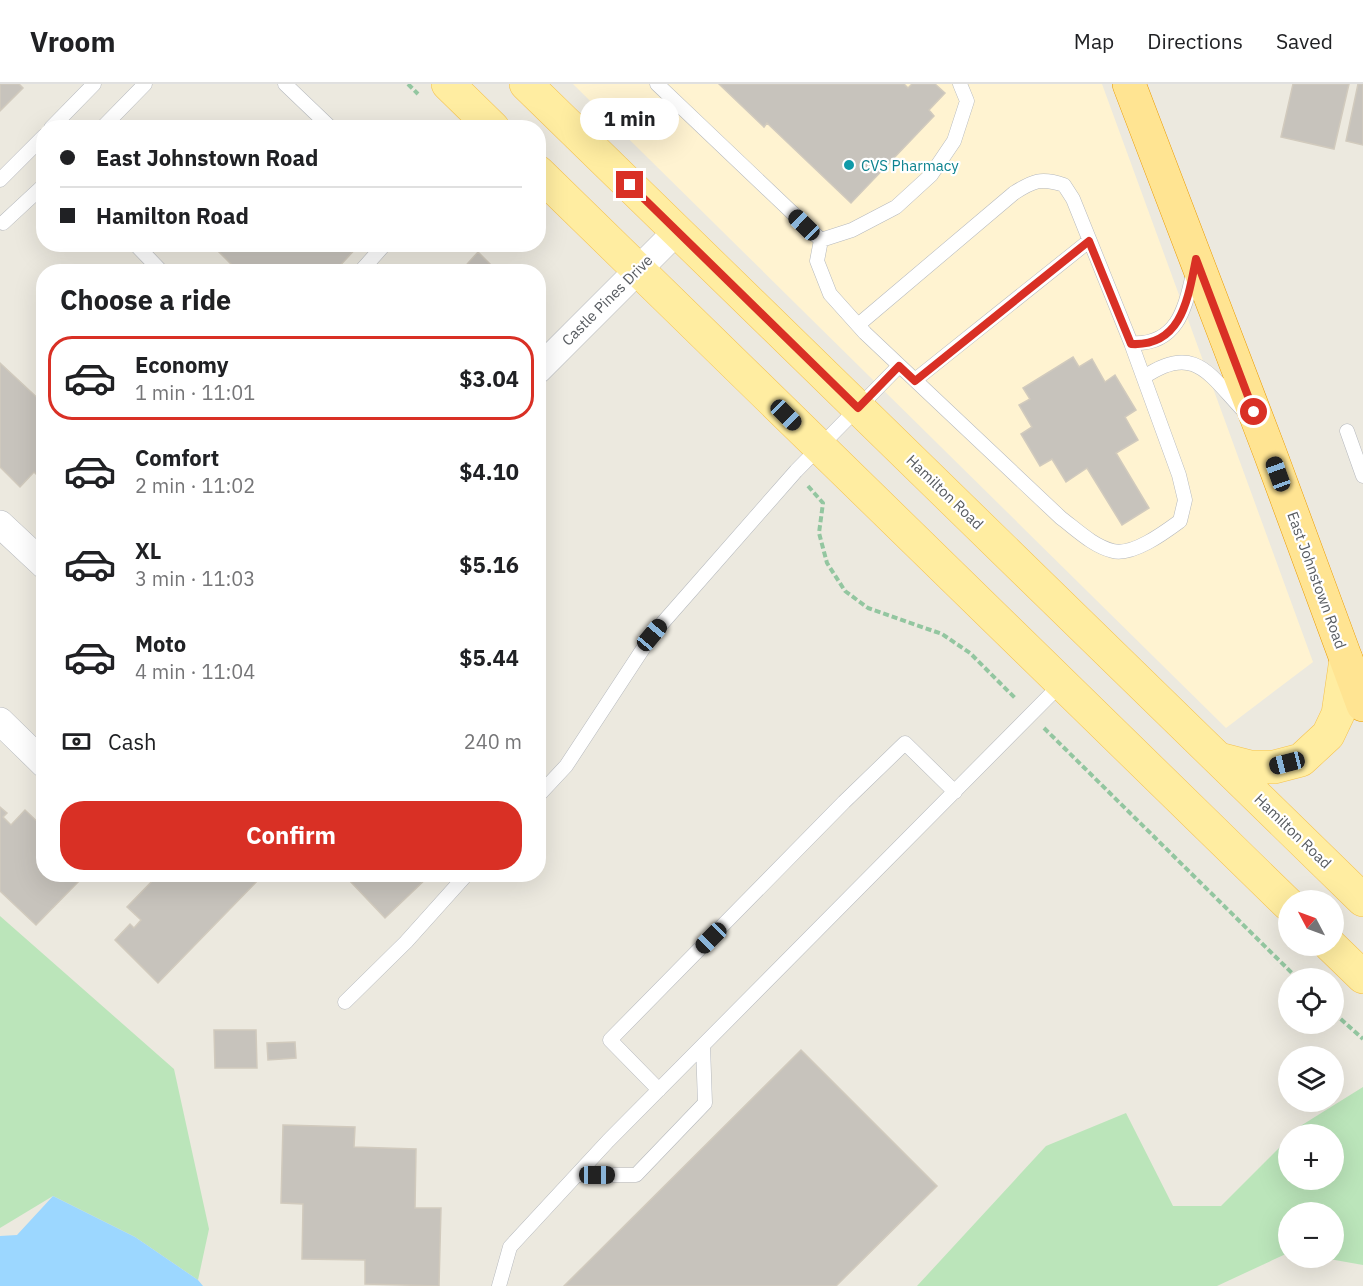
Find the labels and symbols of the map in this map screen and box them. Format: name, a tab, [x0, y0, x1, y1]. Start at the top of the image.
callout: 1 min	[580, 98, 680, 140]
place label: CVS Pharmacy	[861, 156, 959, 175]
marker: CVS Pharmacy	[842, 158, 856, 172]
route end	[616, 171, 643, 198]
car	[785, 206, 823, 244]
street label: Castle Pines Drive	[558, 251, 656, 349]
car	[767, 396, 805, 434]
route start	[1240, 398, 1267, 425]
street label: Hamilton Road	[903, 451, 987, 533]
car	[1263, 454, 1293, 494]
street label: East Johnstown Road	[1283, 509, 1351, 651]
car	[634, 615, 670, 655]
car	[1267, 750, 1307, 776]
street label: Hamilton Road	[1251, 790, 1335, 872]
north arrow	[1278, 890, 1344, 956]
car	[692, 919, 730, 957]
car	[579, 1166, 615, 1184]

